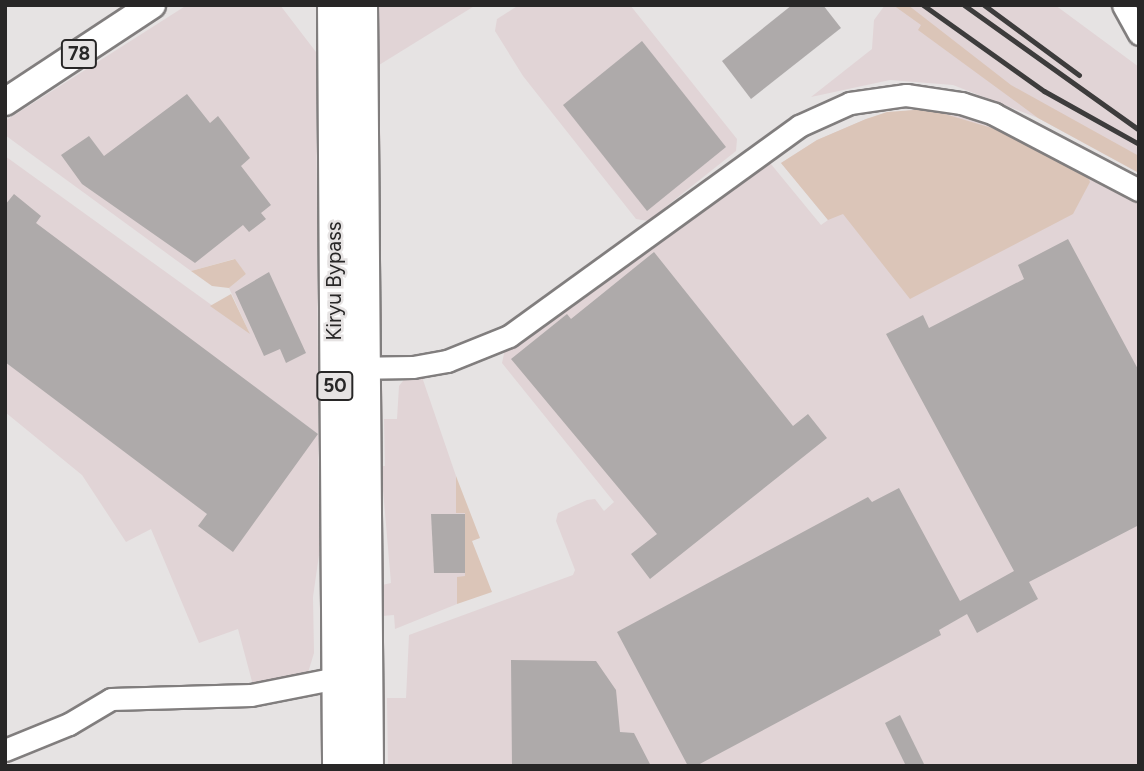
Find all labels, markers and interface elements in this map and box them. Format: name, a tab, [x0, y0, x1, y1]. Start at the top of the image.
road number: 78	[60, 38, 98, 70]
street label: Kiryu Bypass	[321, 221, 347, 341]
road number: 50	[316, 370, 354, 402]

